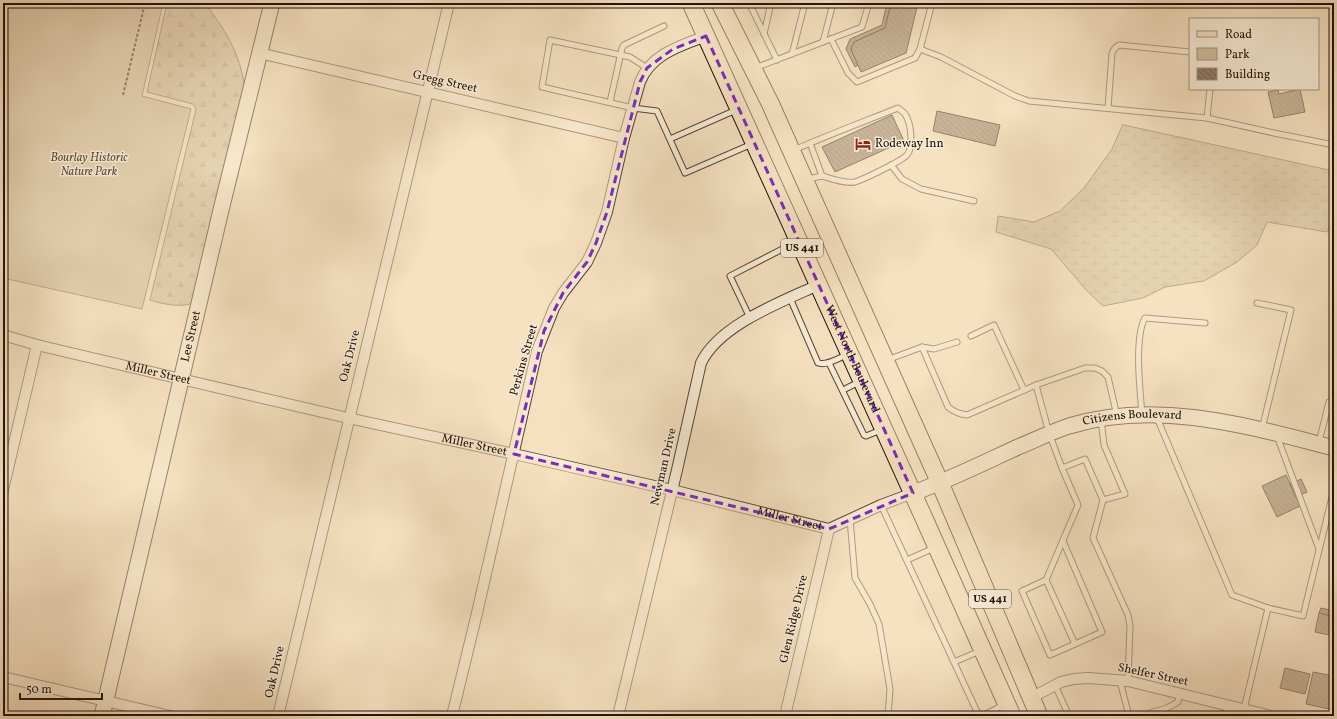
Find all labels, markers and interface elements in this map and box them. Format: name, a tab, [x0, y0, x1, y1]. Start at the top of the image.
legend	[1189, 18, 1319, 90]
text: Road	[1225, 27, 1252, 43]
text: Park	[1225, 47, 1250, 63]
street label: Gregg Street	[411, 67, 479, 97]
text: Building	[1225, 67, 1270, 83]
hotel icon: Rodeway Inn	[854, 135, 872, 153]
place label: Rodeway Inn	[875, 136, 944, 152]
park label: Bourlay Historic Nature Park	[50, 150, 128, 180]
road number: US 441	[781, 239, 823, 257]
street label: West North Boulevard	[821, 303, 884, 416]
street label: Lee Street	[178, 309, 205, 364]
street label: Perkins Street	[506, 322, 542, 398]
street label: Oak Drive	[336, 328, 364, 384]
street label: Miller Street	[124, 358, 192, 389]
street label: Citizens Boulevard	[1081, 407, 1183, 430]
street label: Newman Drive	[647, 426, 681, 507]
street label: Miller Street	[440, 430, 508, 460]
street label: Miller Street	[755, 503, 824, 535]
street label: Glen Ridge Drive	[776, 573, 812, 665]
road number: US 441	[969, 590, 1011, 608]
street label: Oak Drive	[261, 644, 289, 700]
street label: Shelfer Street	[1116, 660, 1190, 690]
scale bar	[20, 675, 102, 701]
text: 50 m	[26, 682, 52, 698]

